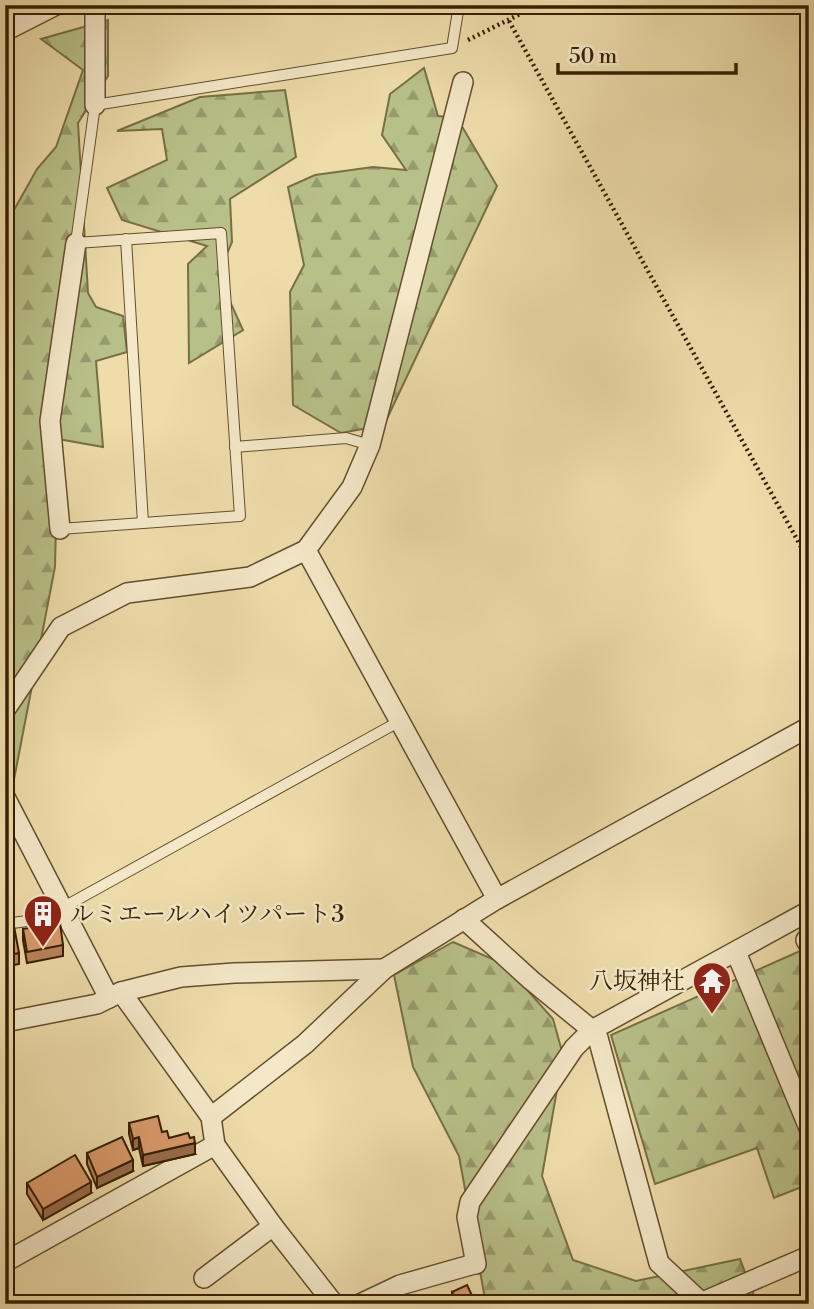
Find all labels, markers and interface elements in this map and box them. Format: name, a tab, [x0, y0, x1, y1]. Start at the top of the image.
scale bar	[558, 32, 737, 76]
text: 50 m	[569, 44, 617, 70]
building icon: ルミエールハイツパート3	[22, 893, 64, 948]
place label: ルミエールハイツパート3	[70, 900, 345, 930]
temple icon: 八坂神社	[691, 960, 733, 1015]
place label: 八坂神社	[589, 967, 685, 997]

